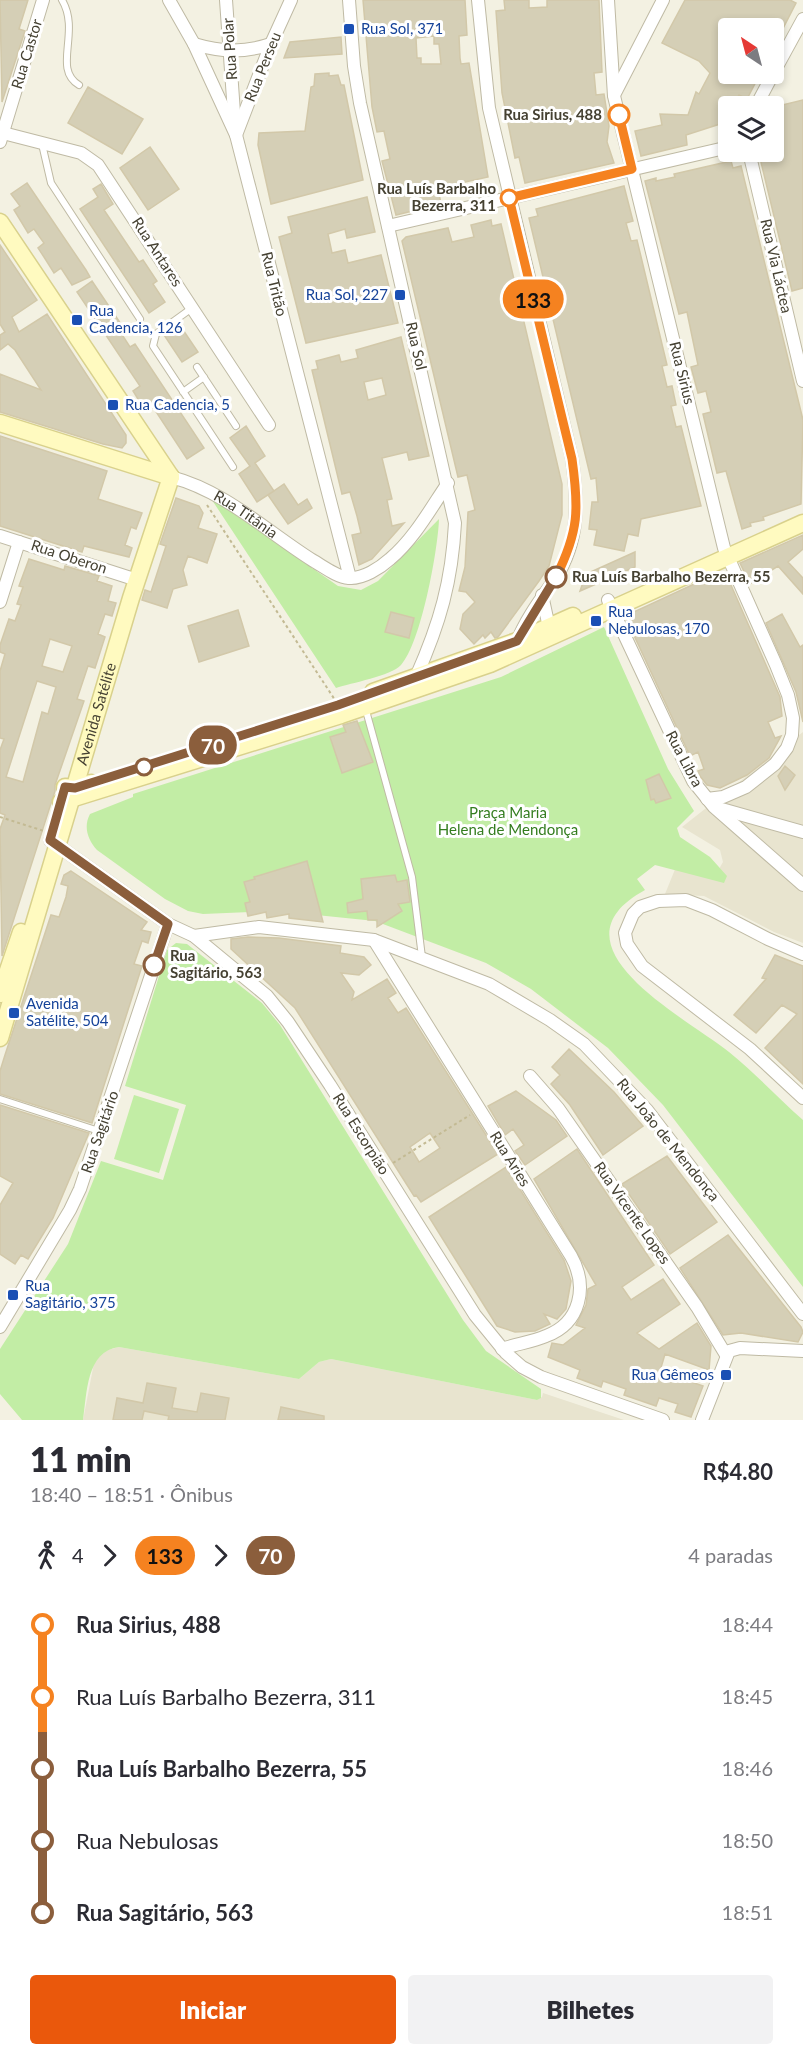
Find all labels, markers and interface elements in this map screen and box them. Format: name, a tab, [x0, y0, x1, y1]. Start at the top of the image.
street label: Rua Castor	[7, 16, 45, 91]
street label: Rua Polar	[218, 17, 240, 81]
north arrow	[718, 18, 784, 84]
map controls	[718, 18, 784, 162]
place label: Rua Sol, 371	[361, 19, 443, 37]
marker: Rua Sol, 371	[342, 22, 356, 36]
street label: Rua Perseu	[240, 29, 284, 104]
button: layers	[718, 96, 784, 162]
marker: Rua Sirius, 488	[608, 104, 630, 126]
place label: Rua Sirius, 488	[503, 105, 602, 123]
place label: Rua Luís Barbalho Bezerra, 311	[377, 179, 496, 214]
marker: Rua Luís Barbalho Bezerra, 311	[500, 189, 518, 207]
street label: Rua Antares	[129, 213, 187, 290]
street label: Rua Via Láctea	[757, 217, 797, 315]
street label: Rua Tritão	[258, 250, 292, 318]
line badge: 133	[498, 280, 568, 318]
place label: Rua Sol, 227	[306, 285, 388, 303]
text: 133	[515, 287, 551, 312]
marker: Rua Sol, 227	[393, 288, 407, 302]
place label: Rua Cadencia, 126	[89, 301, 183, 336]
marker: Rua Cadencia, 126	[70, 313, 84, 327]
street label: Rua Sol	[403, 320, 431, 372]
street label: Rua Sirius	[666, 339, 699, 406]
place label: Rua Cadencia, 5	[125, 395, 230, 413]
marker: Rua Cadencia, 5	[106, 398, 120, 412]
street label: Rua Titânia	[211, 486, 282, 542]
street label: Rua Oberon	[29, 535, 110, 577]
marker: Rua Luís Barbalho Bezerra, 55	[545, 566, 567, 588]
place label: Rua Luís Barbalho Bezerra, 55	[572, 567, 770, 585]
place label: Rua Nebulosas, 170	[608, 602, 710, 637]
marker: Rua Nebulosas, 170	[589, 614, 603, 628]
street label: Avenida Satélite	[72, 660, 119, 767]
line badge: 70	[186, 726, 240, 764]
street label: Rua Libra	[663, 727, 707, 790]
text: 70	[201, 733, 225, 758]
unlabelled marker	[135, 758, 153, 776]
park label: Praça Maria Helena de Mendonça	[438, 803, 578, 838]
place label: Rua Sagitário, 563	[170, 946, 262, 981]
marker: Rua Sagitário, 563	[143, 954, 165, 976]
place label: Avenida Satélite, 504	[26, 994, 109, 1029]
marker: Avenida Satélite, 504	[7, 1006, 21, 1020]
street label: Rua João de Mendonça	[614, 1074, 724, 1204]
street label: Rua Sagitário	[77, 1088, 122, 1175]
street label: Rua Escorpião	[330, 1089, 394, 1178]
street label: Rua Aries	[487, 1127, 535, 1189]
street label: Rua Vicente Lopes	[591, 1158, 675, 1267]
place label: Rua Sagitário, 375	[25, 1276, 116, 1311]
marker: Rua Sagitário, 375	[6, 1288, 20, 1302]
place label: Rua Gêmeos	[631, 1365, 714, 1383]
marker: Rua Gêmeos	[719, 1368, 733, 1382]
text: 11 min	[30, 1439, 132, 1479]
text: R$4.80	[703, 1458, 773, 1485]
text: 18:40 – 18:51 · Ônibus	[30, 1482, 233, 1506]
icon: walk	[30, 1539, 63, 1572]
icon: forward	[93, 1539, 126, 1572]
icon: forward	[204, 1539, 237, 1572]
text: 4	[72, 1543, 84, 1567]
text: 133	[147, 1543, 183, 1568]
text: 70	[258, 1543, 283, 1568]
text: 4 paradas	[688, 1543, 773, 1567]
text: Rua Sirius, 488	[76, 1611, 221, 1638]
text: 18:44	[722, 1612, 773, 1636]
text: Rua Luís Barbalho Bezerra, 311	[76, 1683, 376, 1710]
text: 18:45	[722, 1684, 773, 1708]
text: Rua Luís Barbalho Bezerra, 55	[76, 1755, 367, 1782]
text: 18:46	[722, 1756, 773, 1780]
text: Rua Nebulosas	[76, 1827, 218, 1854]
text: 18:50	[722, 1828, 773, 1852]
text: Rua Sagitário, 563	[76, 1899, 253, 1926]
text: 18:51	[722, 1900, 773, 1924]
button: Iniciar	[30, 1975, 396, 2044]
button: Bilhetes	[408, 1975, 773, 2044]

